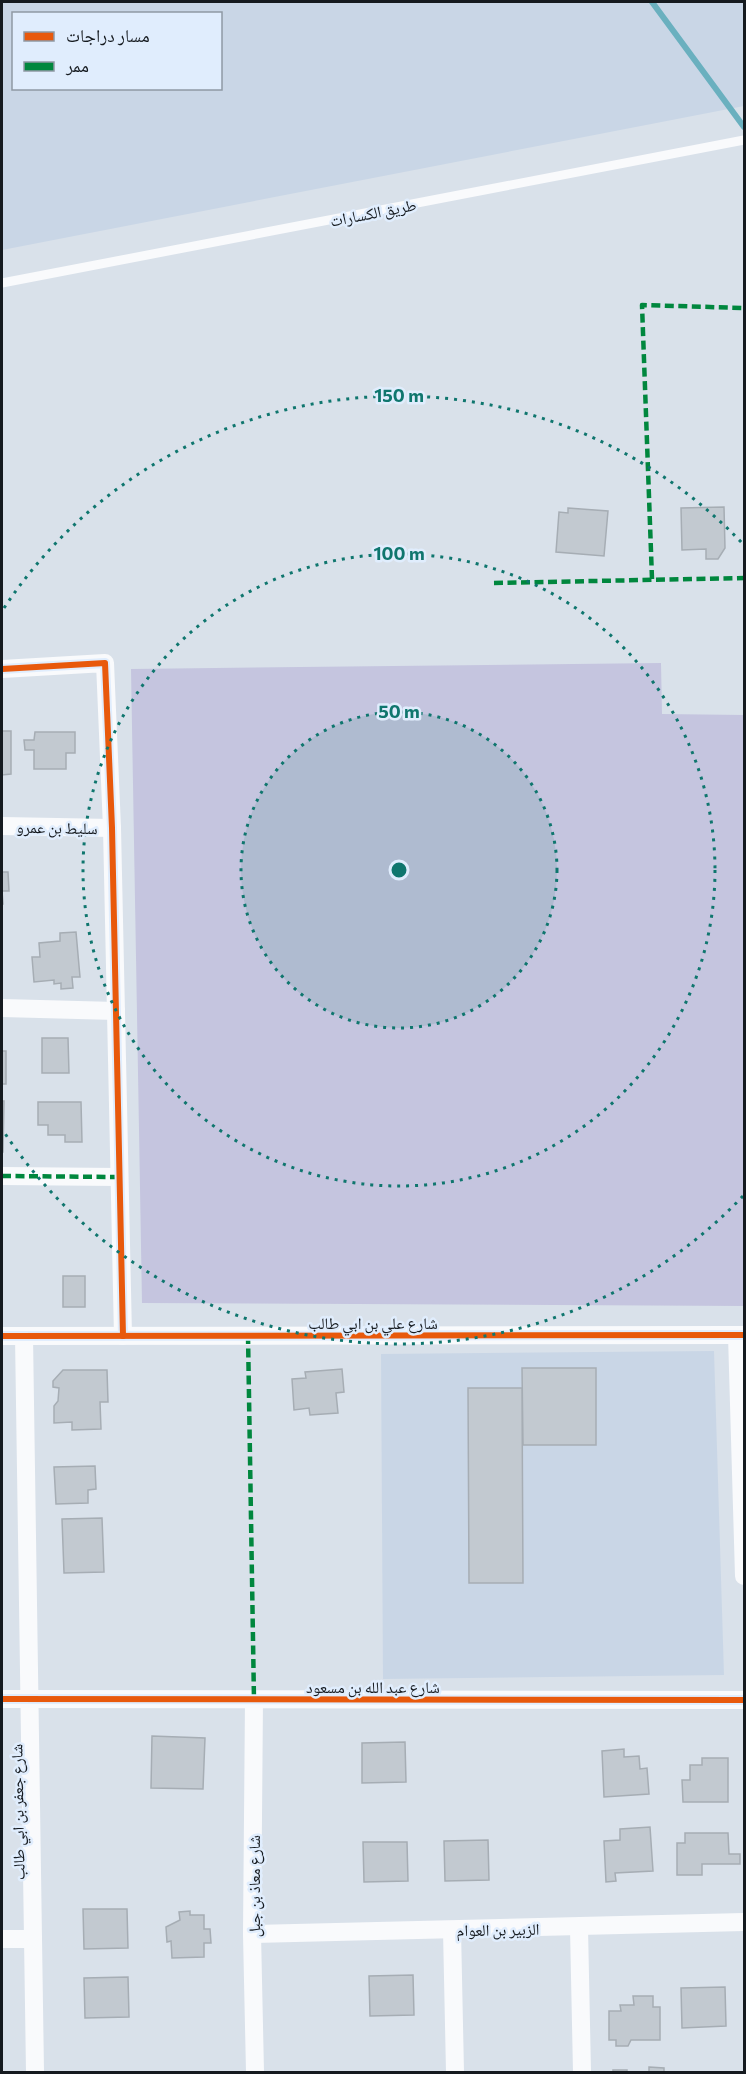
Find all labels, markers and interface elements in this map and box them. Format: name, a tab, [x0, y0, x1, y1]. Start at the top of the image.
legend	[12, 12, 222, 90]
text: مسار دراجات	[66, 24, 150, 46]
text: ممر	[65, 54, 89, 76]
street label: طريق الكسارات	[328, 194, 418, 232]
text: 150 m	[374, 384, 424, 406]
text: 100 m	[373, 542, 425, 564]
text: 50 m	[378, 700, 420, 722]
street label: سليط بن عمرو	[16, 817, 98, 839]
centre of rings	[389, 860, 409, 880]
street label: شارع علي بن ابي طالب	[308, 1313, 438, 1336]
street label: شارع عبد الله بن مسعود	[306, 1677, 440, 1698]
street label: شارع جعفر بن ابي طالب	[6, 1744, 32, 1880]
street label: شارع معاذ بن جبل	[244, 1835, 265, 1937]
street label: الزبير بن العوام	[456, 1919, 540, 1941]

